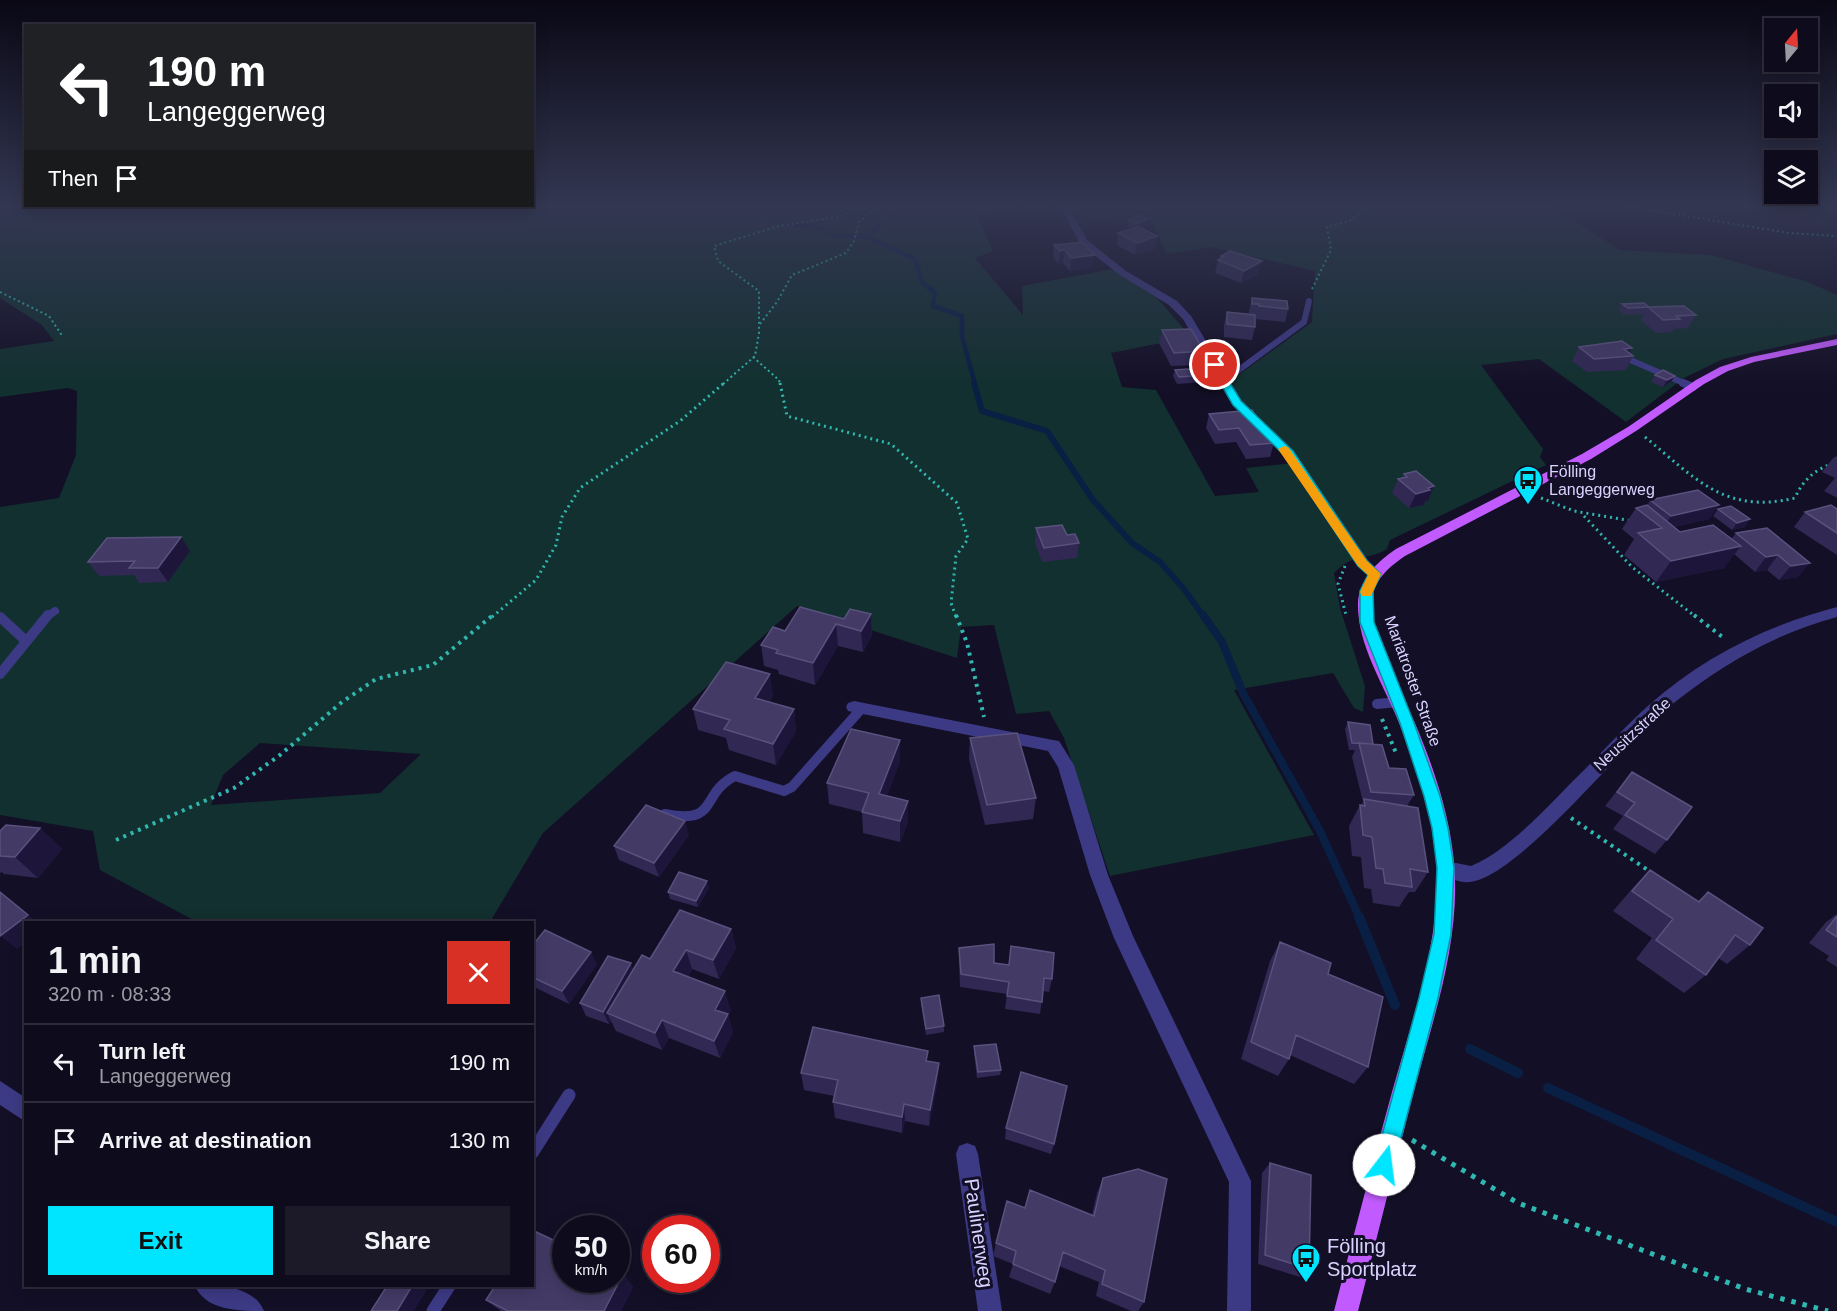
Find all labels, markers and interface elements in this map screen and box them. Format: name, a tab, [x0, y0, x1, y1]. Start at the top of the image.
north arrow	[1764, 18, 1818, 72]
map controls	[1764, 18, 1818, 204]
icon: left	[48, 48, 126, 126]
text: 190 m	[147, 48, 266, 95]
button: sound	[1764, 84, 1818, 138]
text: Langeggerweg	[147, 97, 326, 127]
button: layers	[1764, 150, 1818, 204]
icon: arrive	[110, 162, 143, 195]
text: Then	[48, 166, 98, 191]
pin	[1189, 339, 1240, 390]
icon: arrive	[1198, 348, 1231, 381]
place label: Fölling Langeggerweg	[1549, 463, 1655, 498]
bus stop icon: Fölling Langeggerweg	[1512, 464, 1544, 506]
street label: Mariatroster Straße	[1381, 613, 1445, 749]
street label: Neusitzstraße	[1590, 694, 1674, 774]
text: 1 min	[48, 940, 142, 981]
button: close	[447, 941, 510, 1004]
text: 320 m · 08:33	[48, 983, 171, 1005]
text: Turn left	[99, 1039, 185, 1064]
icon: left	[48, 1047, 81, 1080]
text: 190 m	[449, 1050, 510, 1075]
text: Langeggerweg	[99, 1065, 231, 1087]
icon: arrive	[48, 1125, 81, 1158]
text: Arrive at destination	[99, 1128, 312, 1153]
text: 130 m	[449, 1128, 510, 1153]
position arrow	[1352, 1133, 1416, 1197]
street label: Paulinerweg	[960, 1177, 998, 1289]
button: Exit	[48, 1206, 273, 1275]
button: Share	[285, 1206, 510, 1275]
speed limit sign: 60	[642, 1215, 720, 1293]
text: 50	[574, 1230, 608, 1263]
place label: Fölling Sportplatz	[1327, 1235, 1417, 1280]
bus stop icon: Fölling Sportplatz	[1290, 1242, 1322, 1284]
text: km/h	[575, 1261, 607, 1278]

